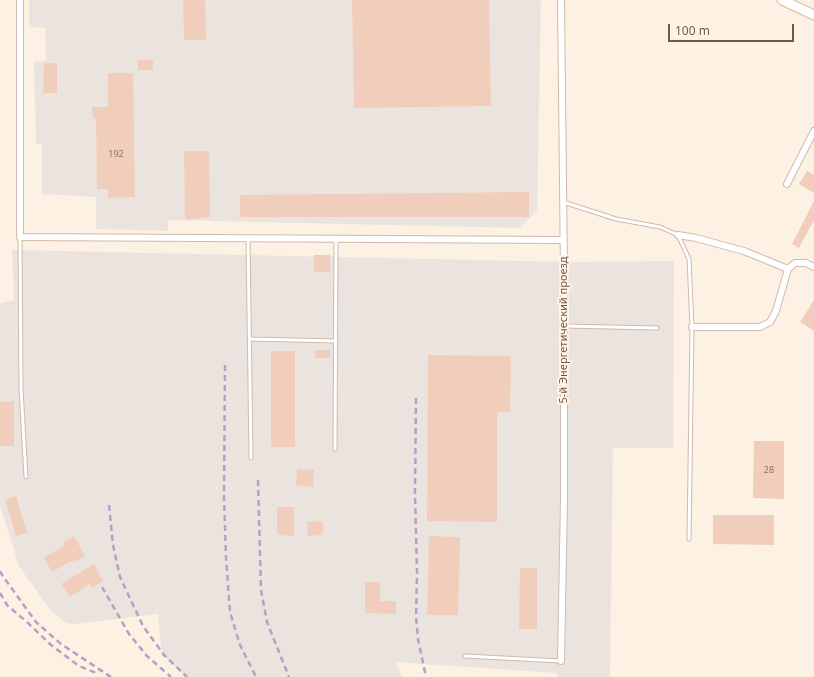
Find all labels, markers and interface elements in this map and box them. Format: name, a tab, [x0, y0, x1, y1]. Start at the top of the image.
scale bar	[670, 16, 796, 42]
text: 100 m	[675, 22, 710, 39]
house number: 192	[108, 149, 124, 159]
street label: 5-й Энергетический проезд	[557, 256, 571, 404]
house number: 28	[764, 465, 774, 475]

